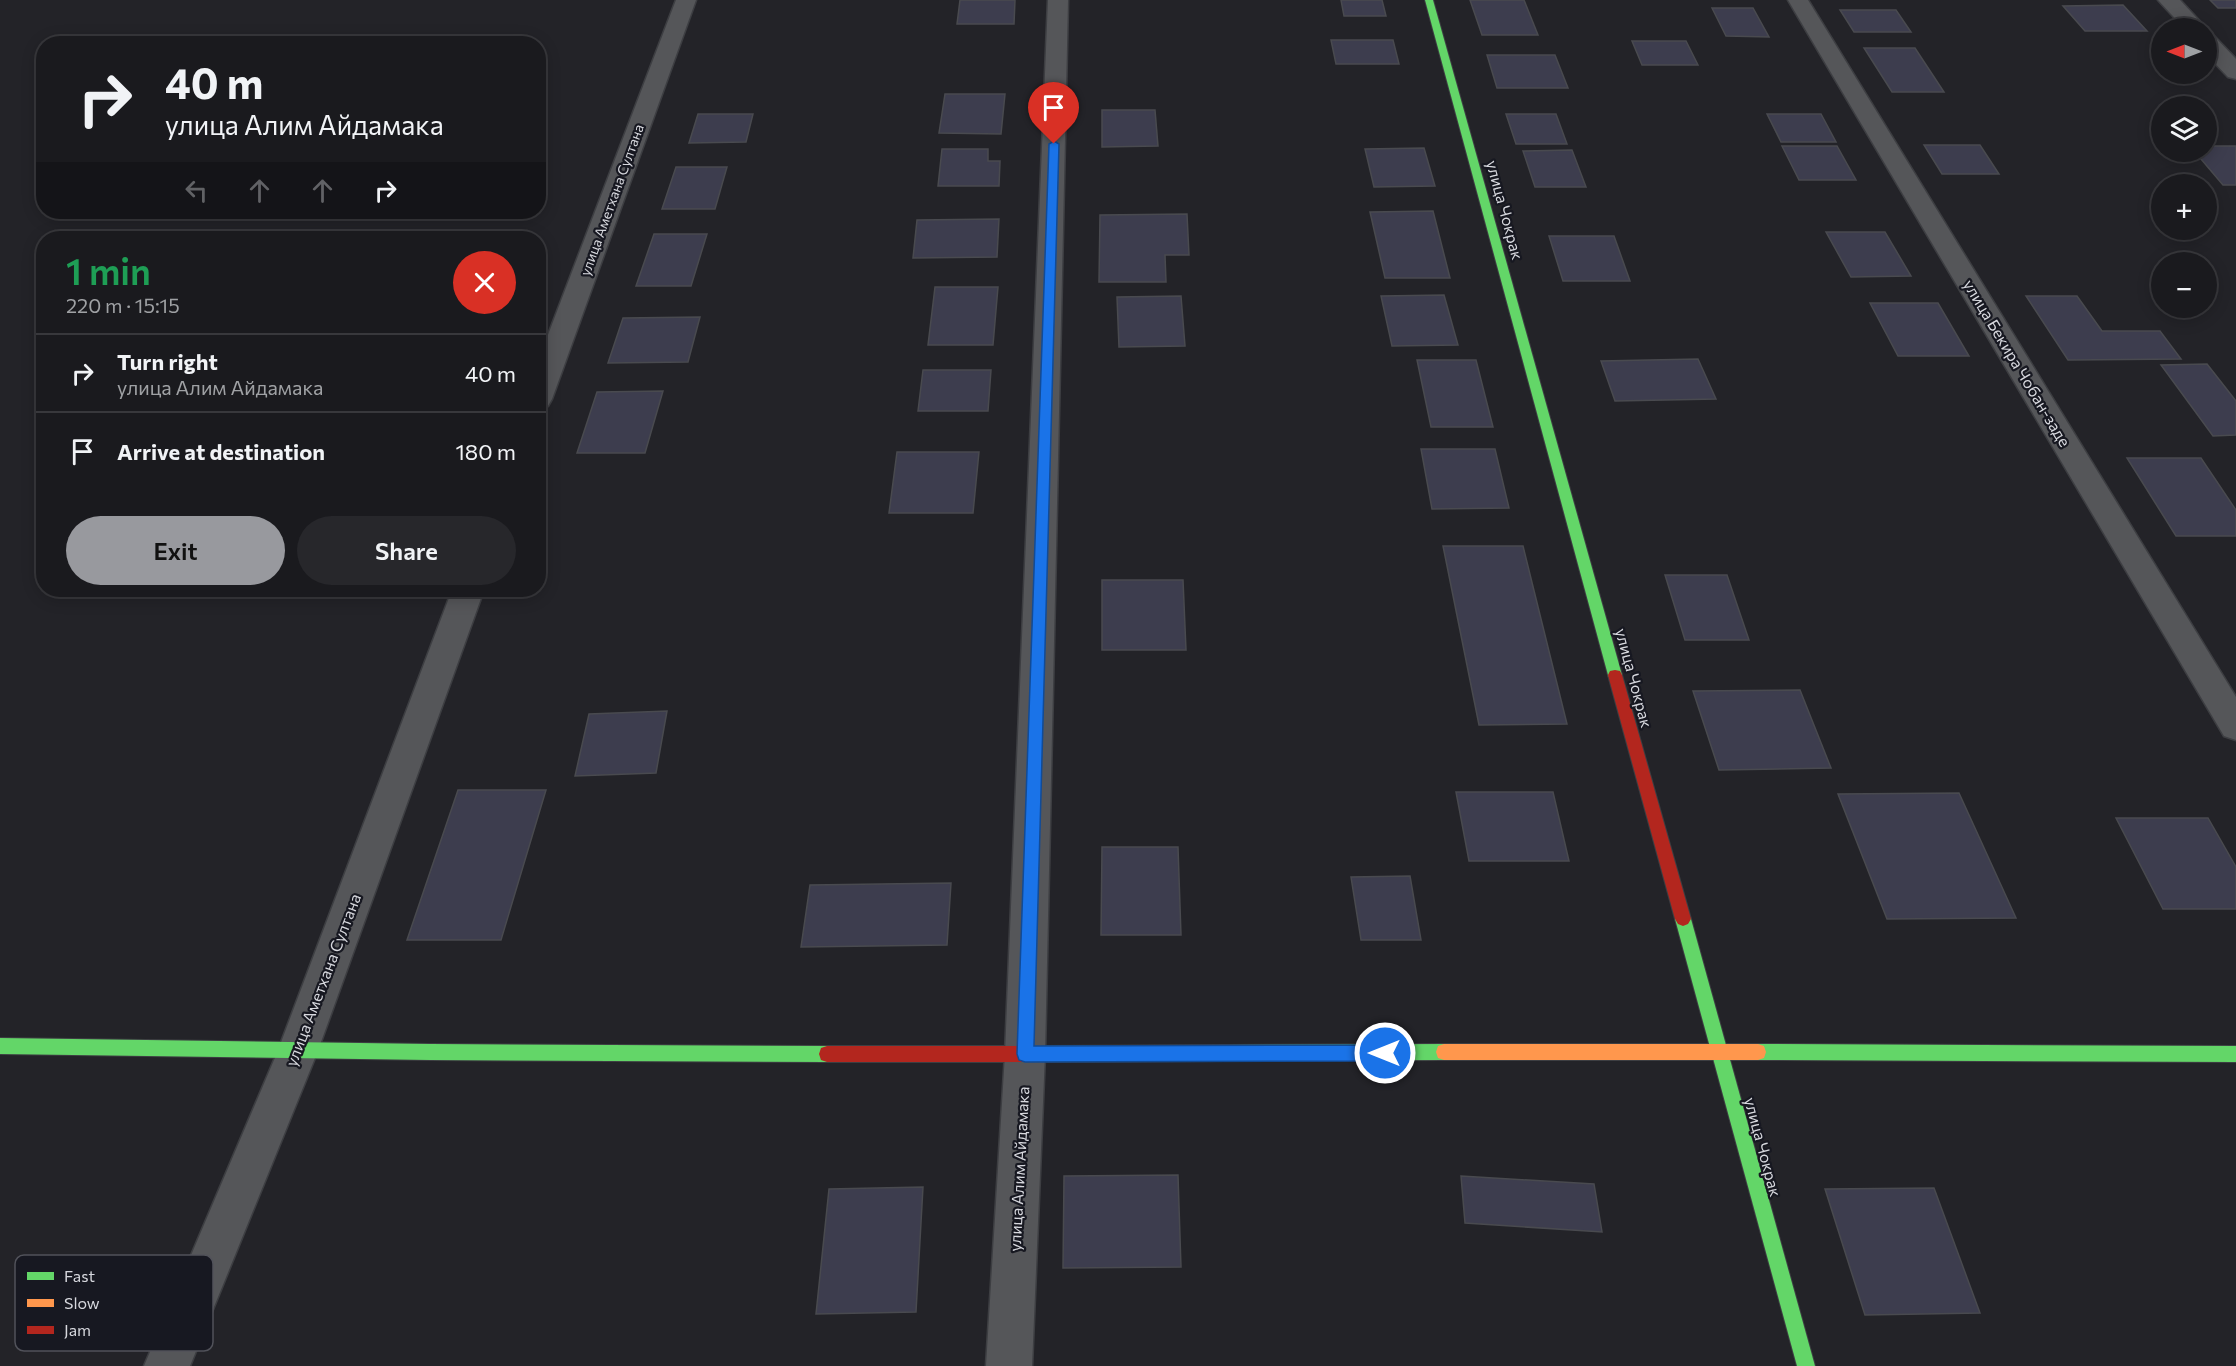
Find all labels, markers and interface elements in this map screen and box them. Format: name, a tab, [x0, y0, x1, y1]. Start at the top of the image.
north arrow	[2151, 18, 2217, 84]
map controls	[2151, 18, 2217, 318]
text: 40 m	[165, 56, 263, 108]
icon: right	[66, 60, 144, 138]
pin	[1028, 82, 1079, 144]
icon: arrive	[1037, 91, 1070, 124]
button: layers	[2151, 96, 2217, 162]
text: улица Алим Айдамака	[165, 108, 444, 141]
street label: улица Аметхана Султана	[576, 122, 647, 278]
street label: улица Чокрак	[1483, 158, 1528, 262]
icon: left	[180, 174, 213, 207]
icon: ahead	[243, 174, 276, 207]
icon: ahead	[306, 174, 339, 207]
icon: right	[369, 174, 402, 207]
button: +	[2151, 174, 2217, 240]
text: 1 min	[66, 248, 151, 292]
button: close	[453, 251, 516, 314]
button: −	[2151, 252, 2217, 318]
street label: улица Бекира Чобан-заде	[1960, 276, 2075, 450]
text: 220 m · 15:15	[66, 293, 180, 317]
text: Turn right	[117, 348, 218, 375]
icon: right	[66, 357, 99, 390]
text: 40 m	[465, 360, 516, 387]
text: улица Алим Айдамака	[117, 375, 323, 399]
icon: arrive	[66, 435, 99, 468]
text: Arrive at destination	[117, 438, 325, 465]
text: 180 m	[455, 438, 516, 465]
button: Exit	[66, 516, 285, 585]
button: Share	[297, 516, 516, 585]
street label: улица Чокрак	[1612, 626, 1657, 730]
street label: улица Аметхана Султана	[281, 891, 364, 1069]
position arrow	[1353, 1021, 1417, 1085]
street label: улица Алим Айдамака	[1005, 1086, 1032, 1252]
street label: улица Чокрак	[1741, 1095, 1786, 1199]
legend	[15, 1255, 213, 1351]
text: Fast	[64, 1266, 95, 1285]
text: Slow	[64, 1293, 100, 1312]
text: Jam	[64, 1320, 91, 1339]

